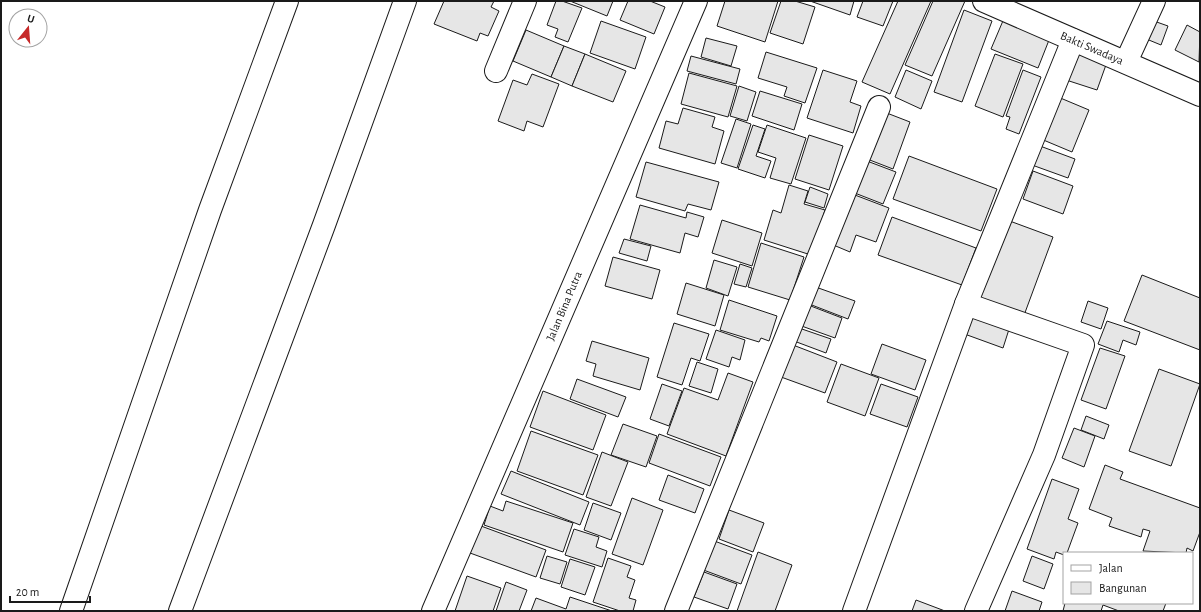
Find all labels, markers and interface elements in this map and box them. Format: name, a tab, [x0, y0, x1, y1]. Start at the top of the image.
north arrow	[8, 8, 48, 48]
text: U	[26, 13, 36, 25]
street label: Bakti Swadaya	[1058, 29, 1126, 68]
street label: Jalan Bina Putra	[544, 269, 584, 342]
legend	[1063, 552, 1193, 604]
text: Jalan	[1099, 562, 1123, 574]
scale bar	[10, 578, 90, 604]
text: Bangunan	[1099, 582, 1147, 594]
text: 20 m	[16, 586, 39, 598]

